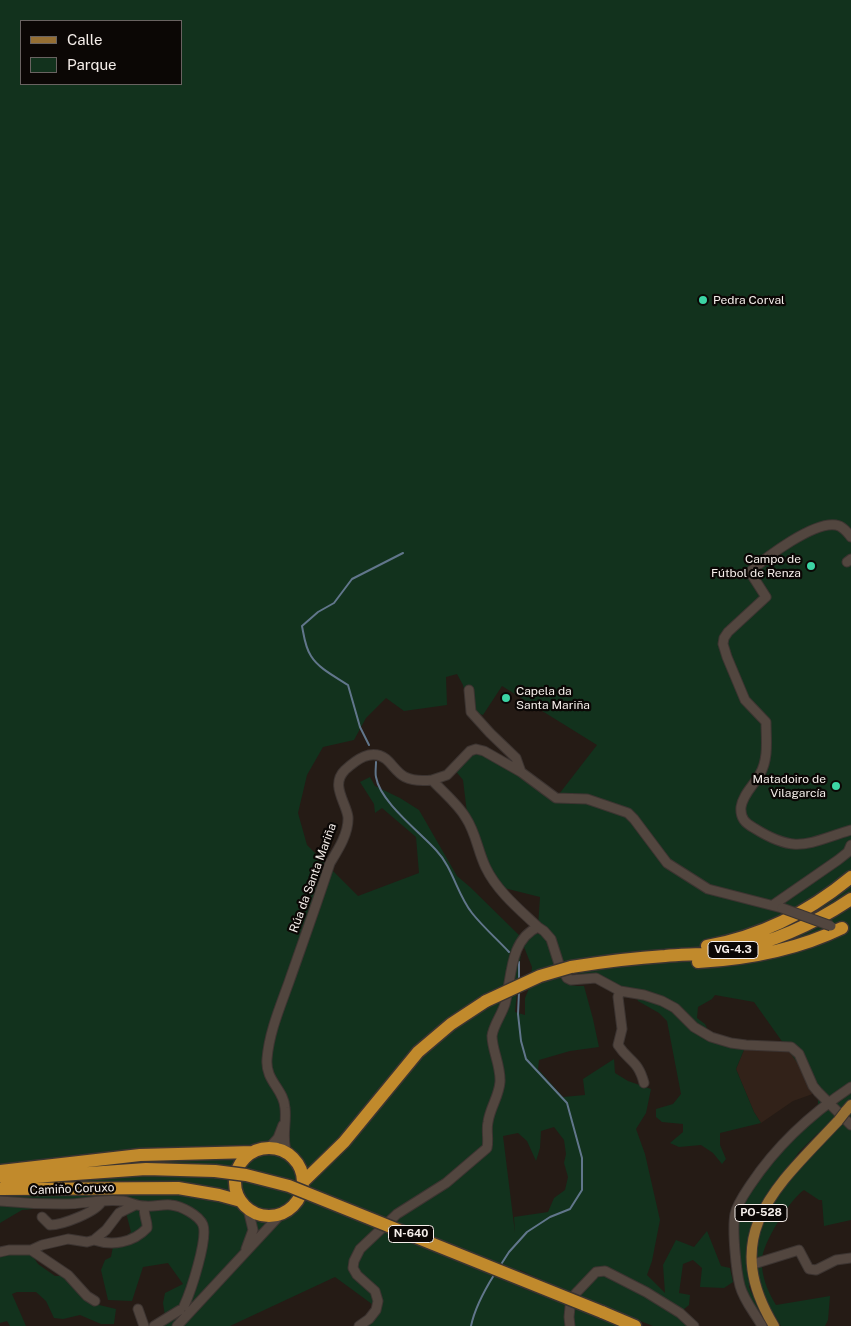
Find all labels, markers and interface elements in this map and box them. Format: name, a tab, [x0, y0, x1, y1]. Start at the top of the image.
legend	[20, 20, 182, 85]
text: Calle	[67, 31, 103, 48]
text: Parque	[67, 56, 117, 73]
place label: Pedra Corval	[713, 293, 785, 307]
marker: Pedra Corval	[697, 294, 709, 306]
place label: Campo de Fútbol de Renza	[711, 552, 801, 580]
marker: Campo de Fútbol de Renza	[805, 560, 817, 572]
place label: Capela da Santa Mariña	[516, 684, 590, 712]
marker: Capela da Santa Mariña	[500, 692, 512, 704]
place label: Matadoiro de Vilagarcía	[753, 772, 826, 800]
marker: Matadoiro de Vilagarcía	[830, 780, 842, 792]
street label: Rúa da Santa Mariña	[287, 821, 339, 935]
road number: VG-4.3	[708, 942, 758, 958]
street label: Camiño Coruxo	[29, 1180, 115, 1198]
road number: PO-528	[735, 1204, 787, 1222]
road number: N-640	[388, 1226, 434, 1242]

